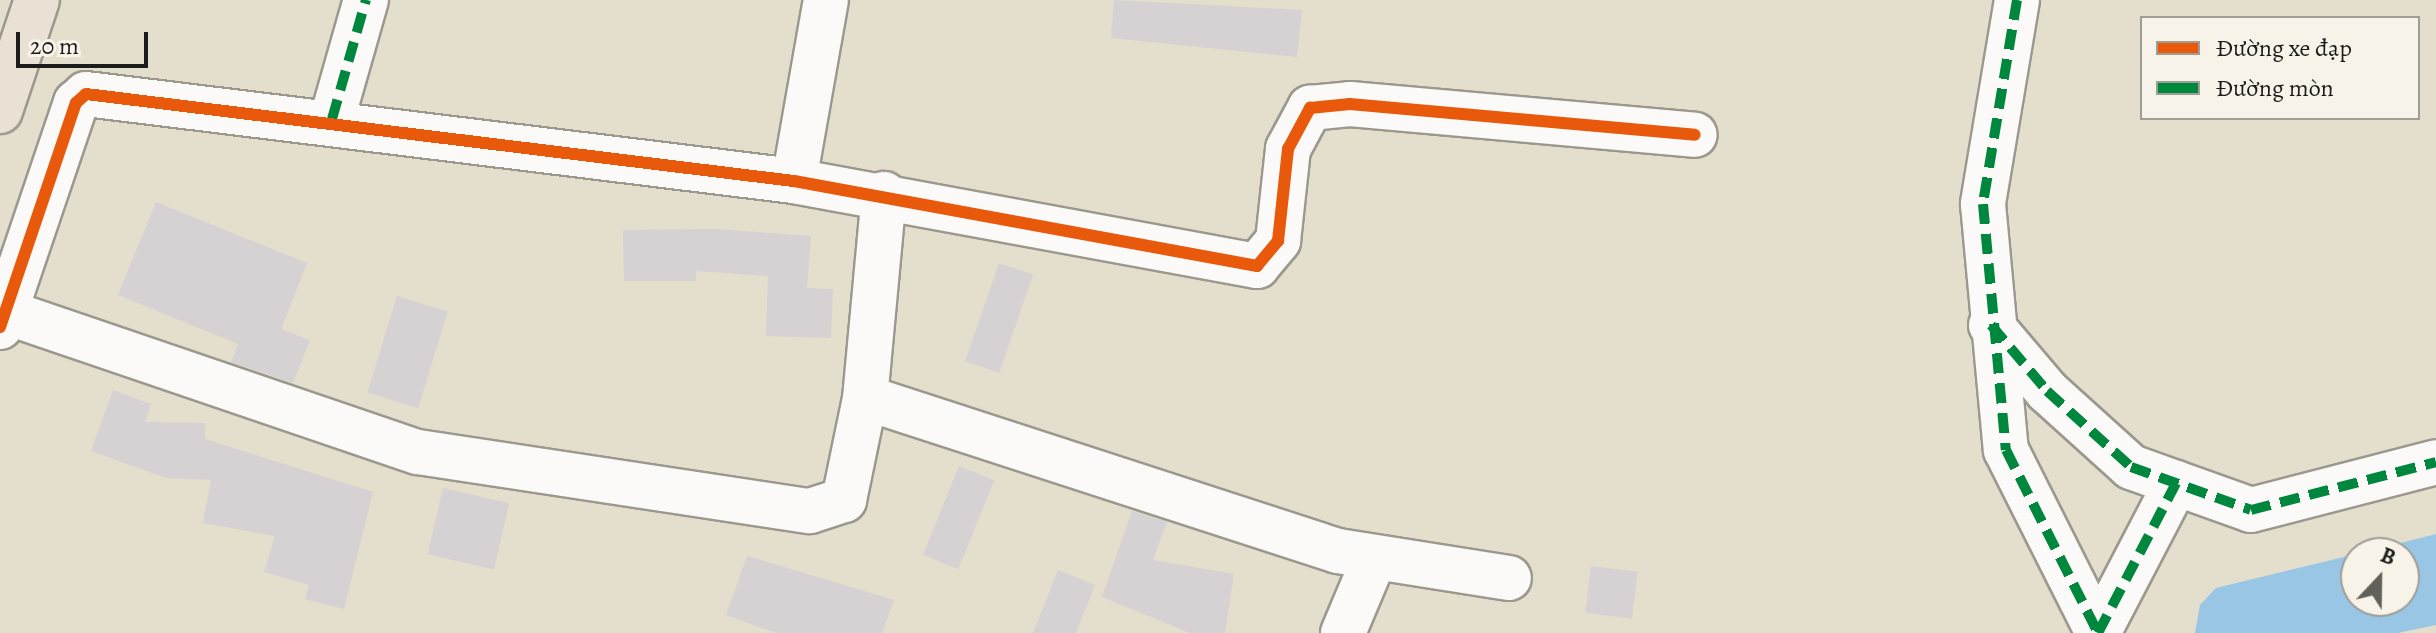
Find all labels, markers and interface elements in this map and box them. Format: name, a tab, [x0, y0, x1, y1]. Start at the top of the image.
scale bar	[20, 16, 152, 66]
legend	[2140, 16, 2420, 120]
text: 20 m	[30, 30, 79, 62]
text: Đường xe đạp	[2216, 32, 2352, 64]
text: Đường mòn	[2216, 72, 2334, 104]
north arrow	[2340, 537, 2420, 617]
text: B	[2376, 540, 2400, 573]

